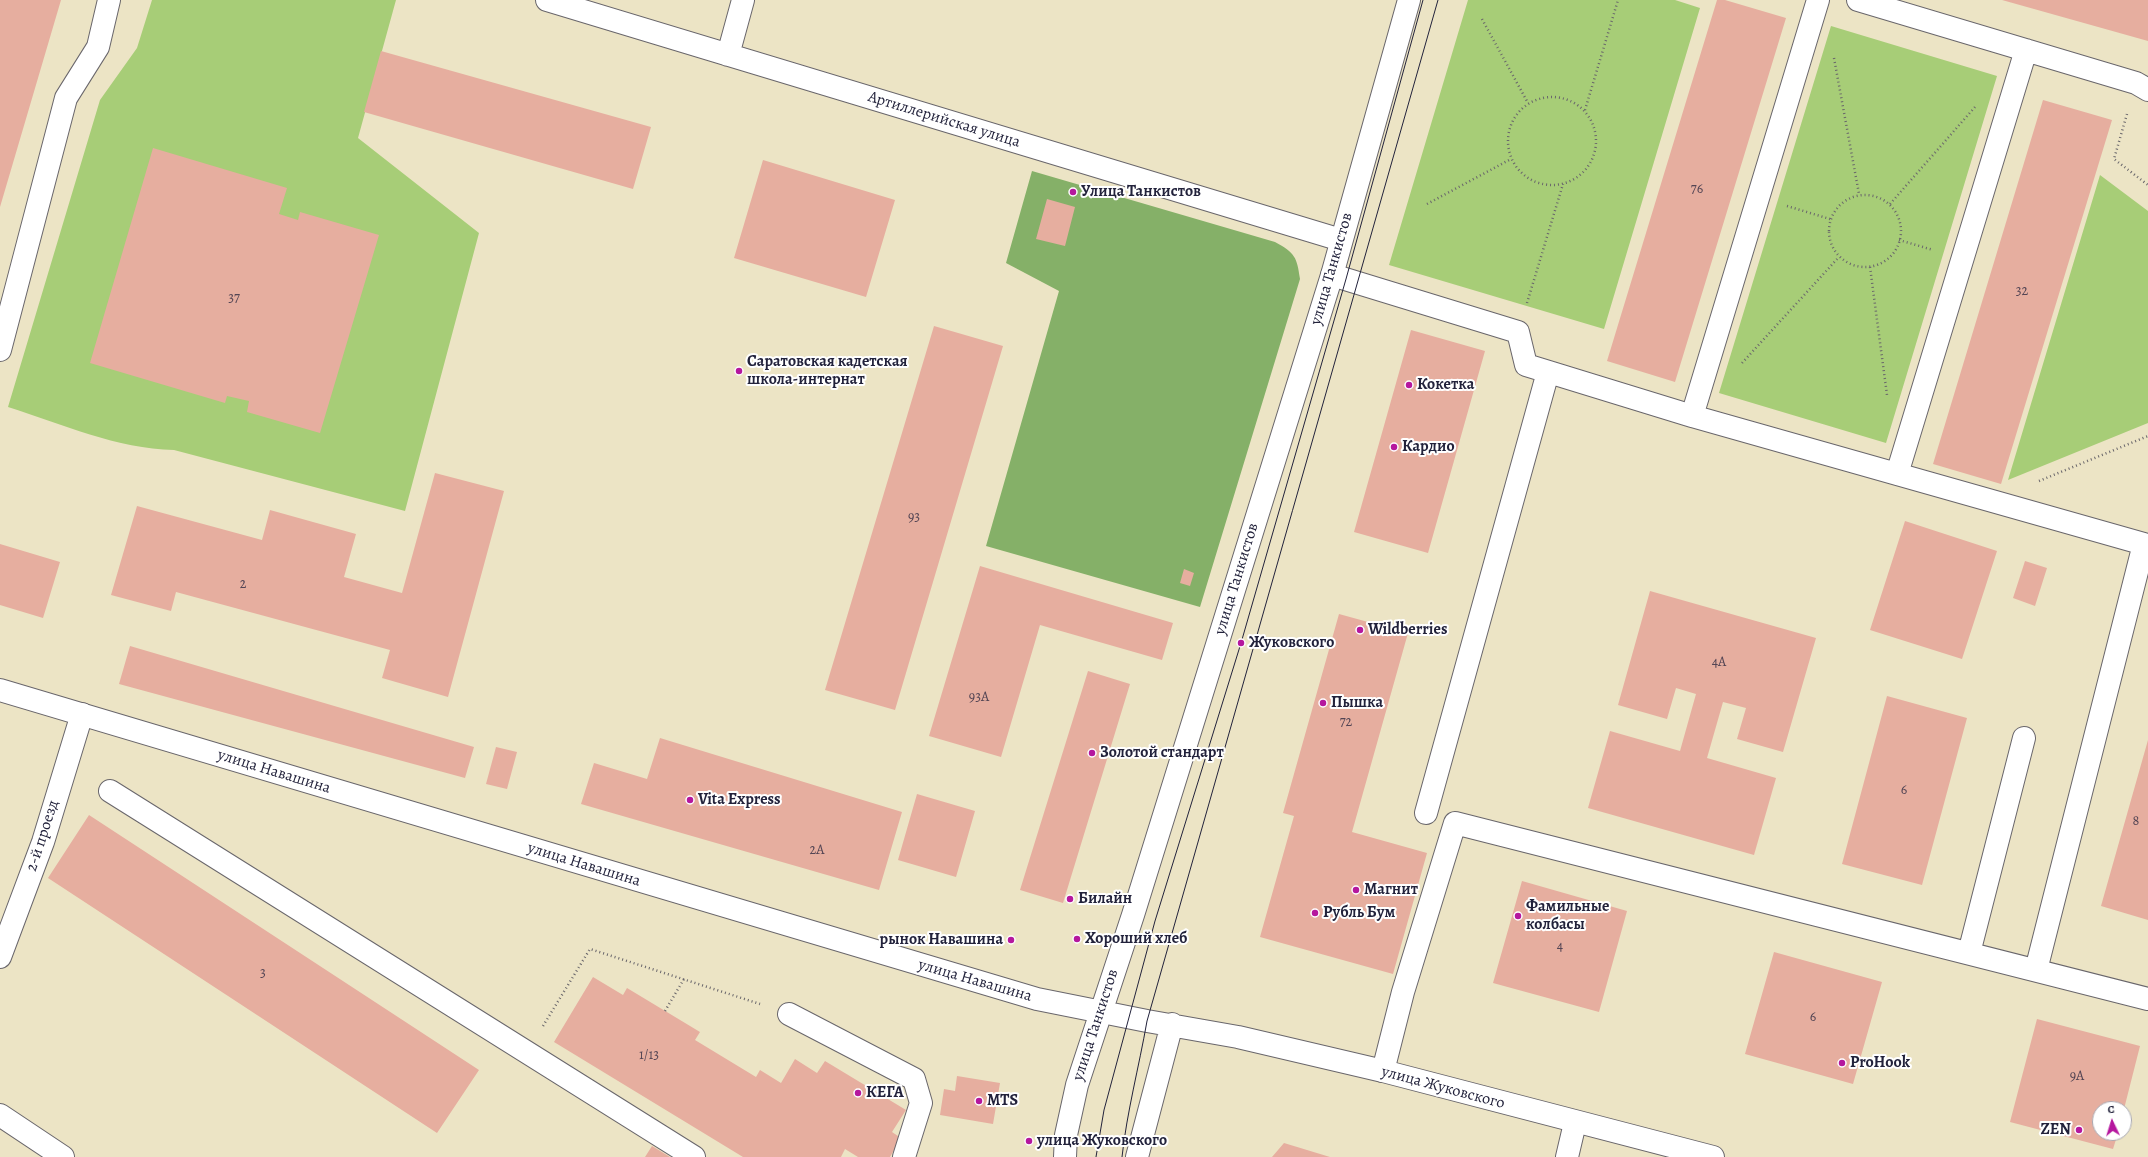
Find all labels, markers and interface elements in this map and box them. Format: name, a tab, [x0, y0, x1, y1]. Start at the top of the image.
street label: Артиллерийская улица	[865, 88, 1023, 152]
place label: Улица Танкистов	[1081, 182, 1201, 202]
house number: 76	[1691, 182, 1703, 198]
marker: Улица Танкистов	[1068, 187, 1078, 197]
street label: улица Танкистов	[1307, 211, 1357, 327]
house number: 32	[2016, 284, 2028, 300]
house number: 37	[228, 291, 240, 307]
place label: Саратовская кадетская школа-интернат	[747, 352, 908, 390]
marker: Саратовская кадетская школа-интернат	[734, 366, 744, 376]
place label: Кокетка	[1417, 375, 1474, 395]
marker: Кокетка	[1404, 380, 1414, 390]
place label: Кардио	[1402, 437, 1454, 457]
marker: Кардио	[1389, 442, 1399, 452]
house number: 93	[908, 510, 920, 526]
street label: улица Танкистов	[1211, 521, 1263, 637]
house number: 2	[240, 577, 246, 593]
place label: Wildberries	[1368, 620, 1447, 640]
marker: Wildberries	[1355, 625, 1365, 635]
place label: Жуковского	[1249, 633, 1334, 653]
marker: Жуковского	[1236, 638, 1246, 648]
house number: 4А	[1712, 655, 1726, 671]
house number: 93А	[969, 690, 989, 706]
place label: Пышка	[1331, 693, 1383, 713]
marker: Пышка	[1318, 698, 1328, 708]
house number: 72	[1340, 715, 1352, 731]
place label: Золотой стандарт	[1100, 743, 1224, 763]
street label: улица Навашина	[215, 746, 333, 798]
marker: Золотой стандарт	[1087, 748, 1097, 758]
house number: 6	[1901, 783, 1907, 799]
place label: Vita Express	[698, 790, 781, 810]
marker: Vita Express	[685, 795, 695, 805]
street label: 2-й проезд	[22, 798, 64, 874]
house number: 8	[2133, 814, 2139, 830]
street label: улица Навашина	[525, 839, 643, 891]
house number: 2А	[810, 843, 824, 859]
place label: Магнит	[1364, 880, 1418, 900]
marker: Магнит	[1351, 885, 1361, 895]
place label: Билайн	[1078, 889, 1132, 909]
marker: Билайн	[1065, 894, 1075, 904]
place label: Фамильные колбасы	[1526, 897, 1610, 935]
place label: Рубль Бум	[1323, 903, 1395, 923]
marker: Рубль Бум	[1310, 908, 1320, 918]
marker: Фамильные колбасы	[1513, 911, 1523, 921]
place label: Хороший хлеб	[1085, 929, 1187, 949]
place label: рынок Навашина	[880, 930, 1003, 950]
marker: Хороший хлеб	[1072, 934, 1082, 944]
marker: рынок Навашина	[1006, 935, 1016, 945]
house number: 4	[1557, 939, 1563, 955]
street label: улица Навашина	[916, 956, 1034, 1006]
house number: 3	[260, 966, 266, 982]
street label: улица Танкистов	[1069, 967, 1123, 1083]
house number: 6	[1810, 1010, 1816, 1026]
house number: 1/13	[639, 1048, 659, 1064]
place label: ProHook	[1850, 1053, 1910, 1073]
marker: ProHook	[1837, 1058, 1847, 1068]
street label: улица Жуковского	[1379, 1062, 1507, 1114]
house number: 9А	[2070, 1069, 2084, 1085]
place label: КЕГА	[866, 1083, 904, 1103]
marker: КЕГА	[853, 1088, 863, 1098]
place label: MTS	[987, 1091, 1018, 1111]
marker: MTS	[974, 1096, 984, 1106]
north arrow	[2092, 1101, 2132, 1141]
text: С	[2107, 1102, 2115, 1117]
place label: ZEN	[2041, 1120, 2071, 1140]
marker: ZEN	[2074, 1125, 2084, 1135]
place label: улица Жуковского	[1037, 1131, 1167, 1151]
marker: улица Жуковского	[1024, 1136, 1034, 1146]

